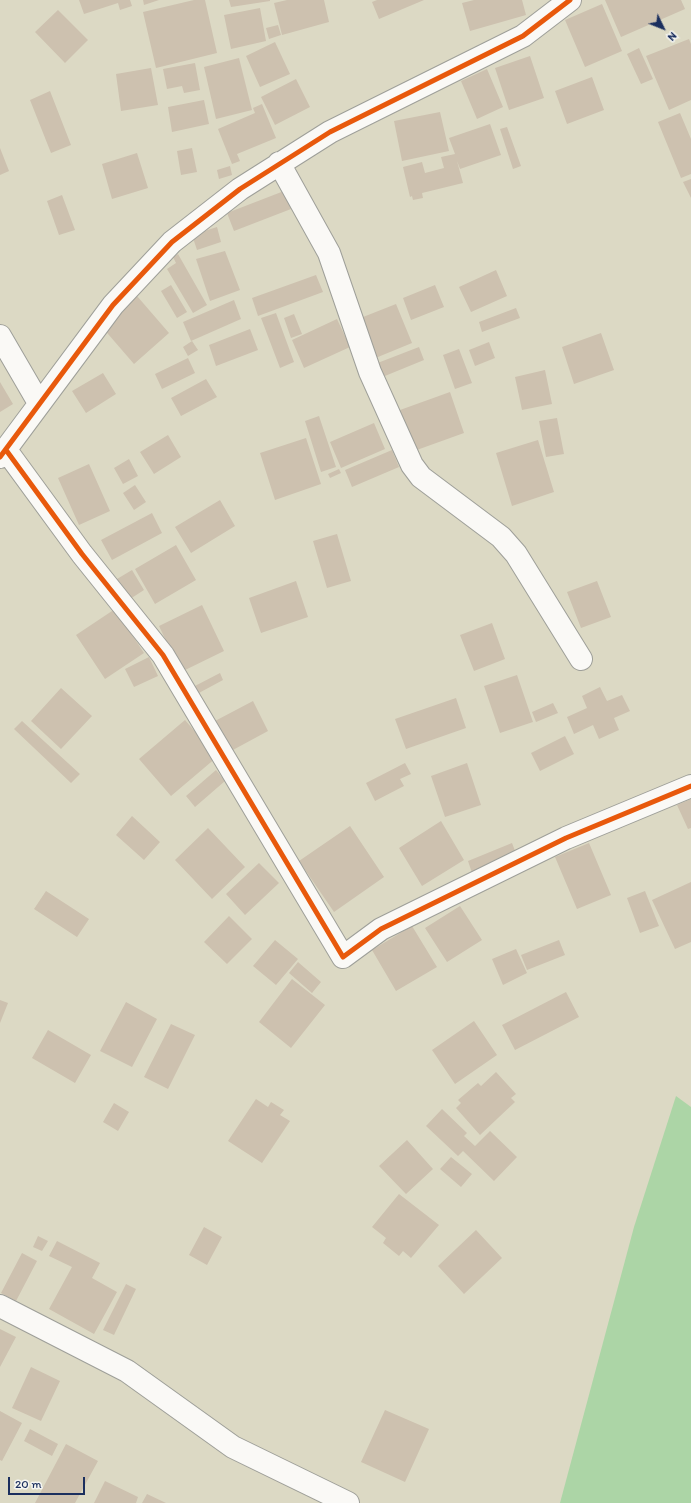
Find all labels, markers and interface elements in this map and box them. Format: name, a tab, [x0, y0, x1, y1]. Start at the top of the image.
north arrow	[643, 8, 683, 48]
text: N	[665, 29, 679, 44]
scale bar	[10, 1469, 87, 1495]
text: 20 m	[15, 1477, 42, 1491]

